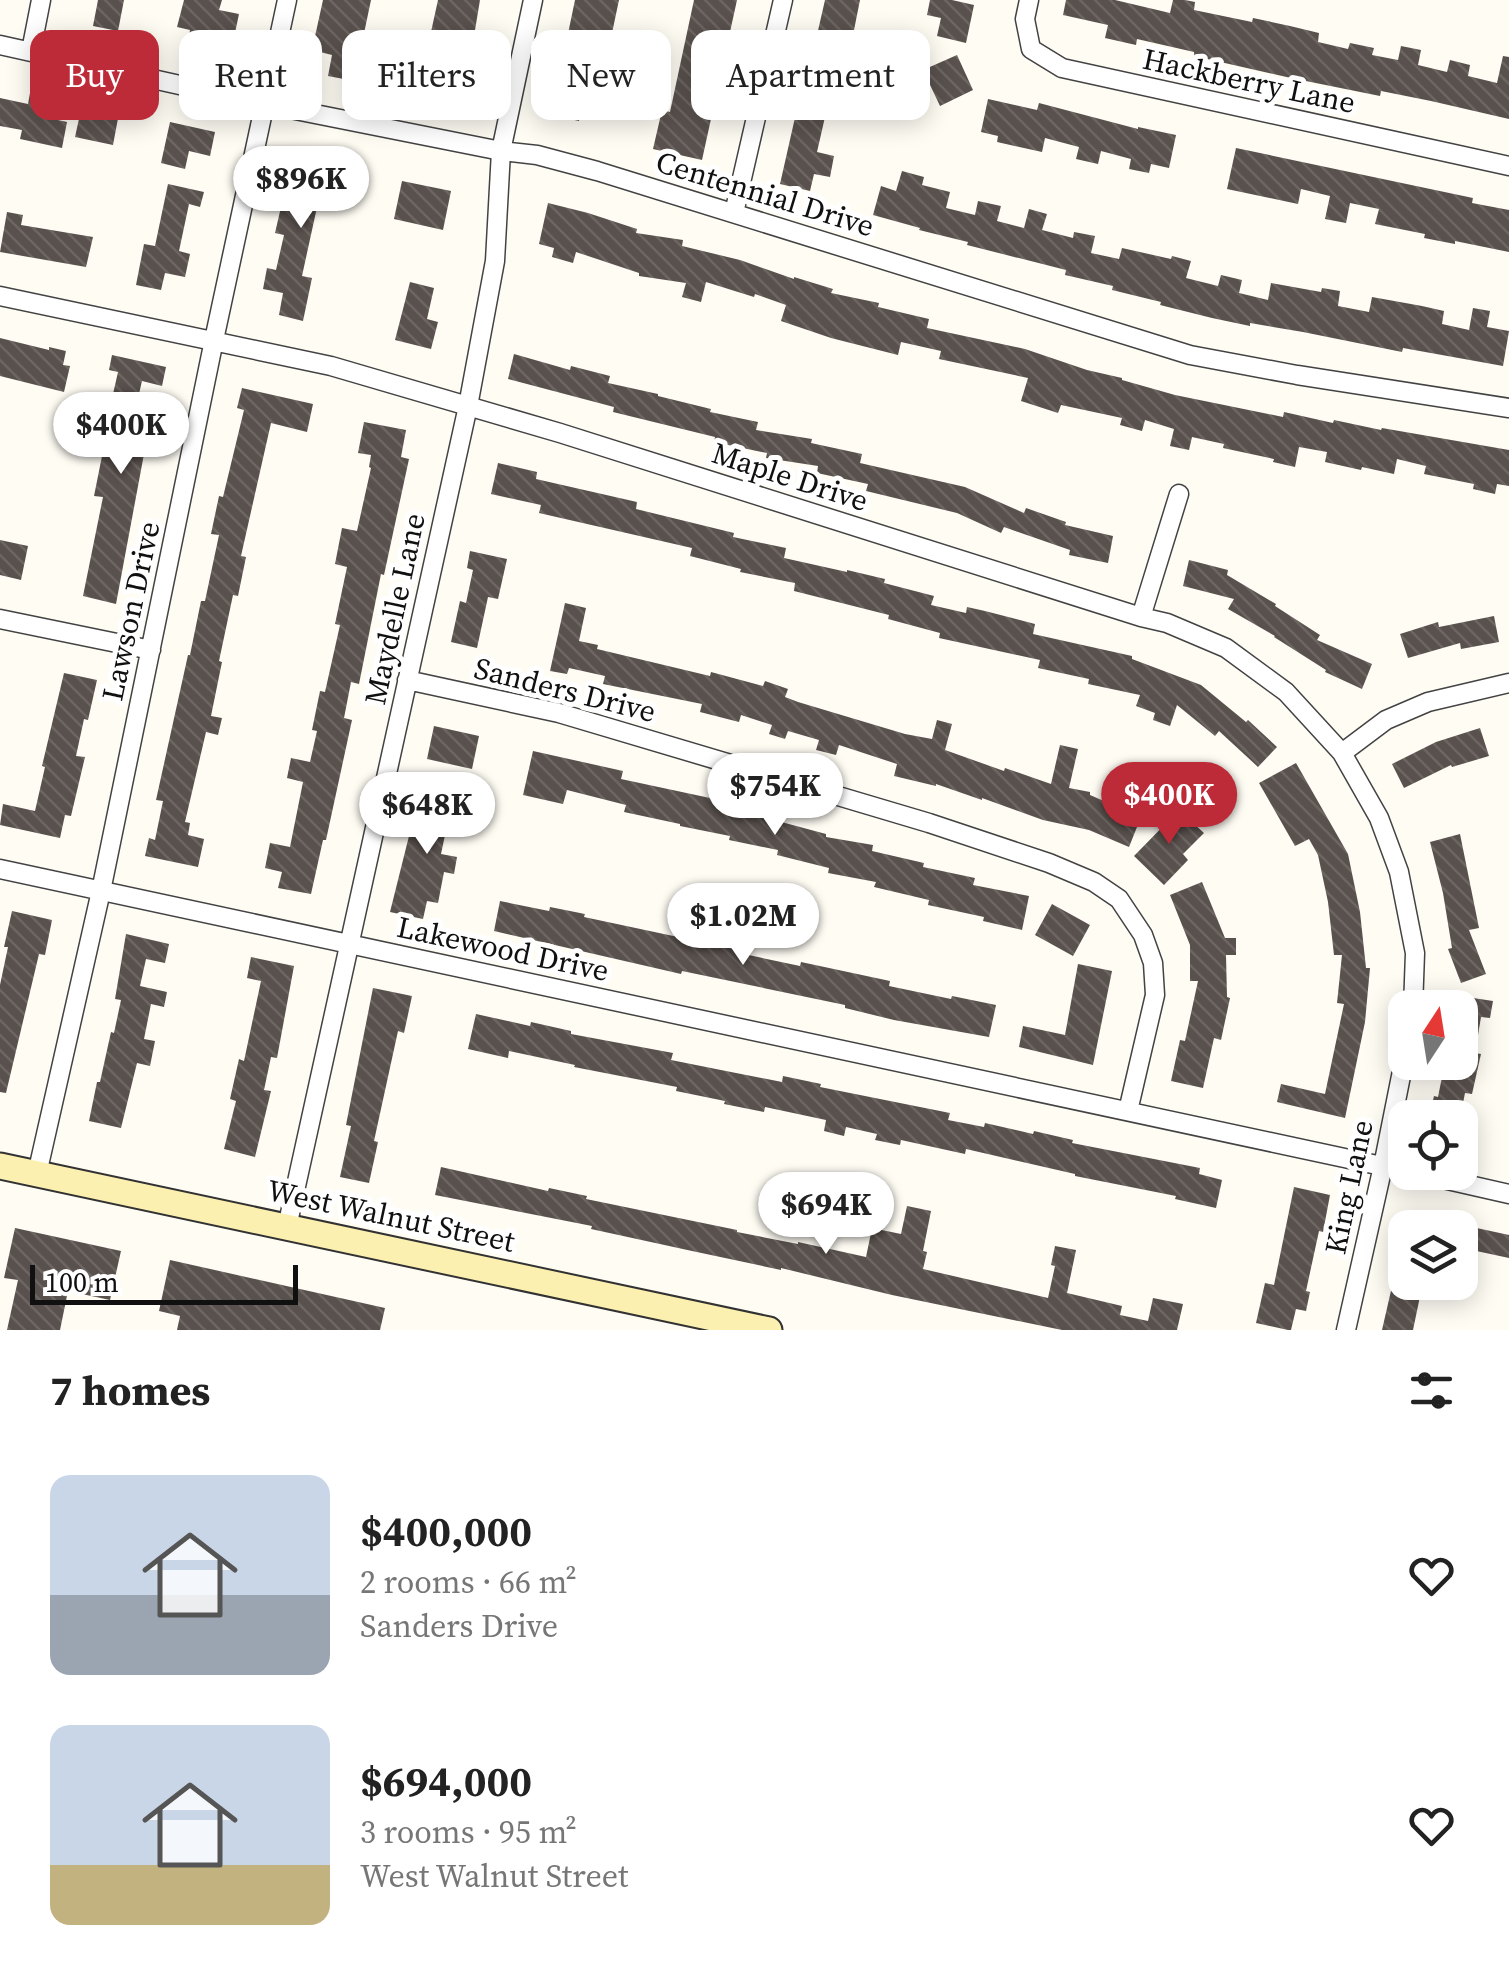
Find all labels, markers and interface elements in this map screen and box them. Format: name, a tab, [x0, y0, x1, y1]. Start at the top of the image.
chip: Buy	[30, 30, 159, 120]
chip: Rent	[179, 30, 322, 120]
chip: Filters	[342, 30, 511, 120]
chip: New	[531, 30, 671, 120]
chip: Apartment	[691, 30, 930, 120]
street label: Hackberry Lane	[1139, 38, 1359, 123]
street label: Centennial Drive	[651, 141, 879, 246]
pin: $896K	[231, 146, 371, 231]
text: $896K	[255, 156, 347, 200]
pin: $400K	[51, 392, 191, 477]
text: $400K	[75, 402, 167, 446]
street label: Maple Drive	[707, 432, 873, 521]
street label: Maydelle Lane	[354, 509, 435, 708]
street label: Lawson Drive	[92, 518, 170, 704]
street label: Sanders Drive	[470, 647, 660, 732]
pin: $754K	[705, 753, 845, 838]
pin: $400K	[1099, 762, 1239, 847]
text: $754K	[729, 763, 821, 807]
pin: $648K	[357, 772, 497, 857]
text: $400K	[1123, 772, 1215, 816]
text: $648K	[381, 782, 473, 826]
pin: $1.02M	[662, 883, 824, 968]
text: $1.02M	[689, 893, 797, 937]
street label: Lakewood Drive	[393, 906, 613, 991]
north arrow	[1388, 990, 1478, 1080]
map controls	[1388, 990, 1478, 1300]
button: locate	[1388, 1100, 1478, 1190]
street label: King Lane	[1314, 1116, 1383, 1258]
street label: West Walnut Street	[264, 1169, 519, 1262]
pin: $694K	[756, 1172, 896, 1257]
text: $694K	[780, 1182, 872, 1226]
button: layers	[1388, 1210, 1478, 1300]
scale bar	[30, 1260, 298, 1304]
text: 100 m	[45, 1263, 119, 1301]
text: 7 homes	[50, 1361, 210, 1419]
icon: filters	[1404, 1363, 1459, 1418]
text: $400,000	[360, 1502, 532, 1560]
icon: home	[130, 1515, 250, 1635]
icon: heart	[1404, 1548, 1459, 1603]
text: 2 rooms · 66 m²	[360, 1560, 577, 1604]
text: Sanders Drive	[360, 1604, 558, 1648]
text: $694,000	[360, 1752, 532, 1810]
icon: home	[130, 1765, 250, 1885]
icon: heart	[1404, 1798, 1459, 1853]
text: 3 rooms · 95 m²	[360, 1810, 577, 1854]
text: West Walnut Street	[360, 1854, 628, 1898]

